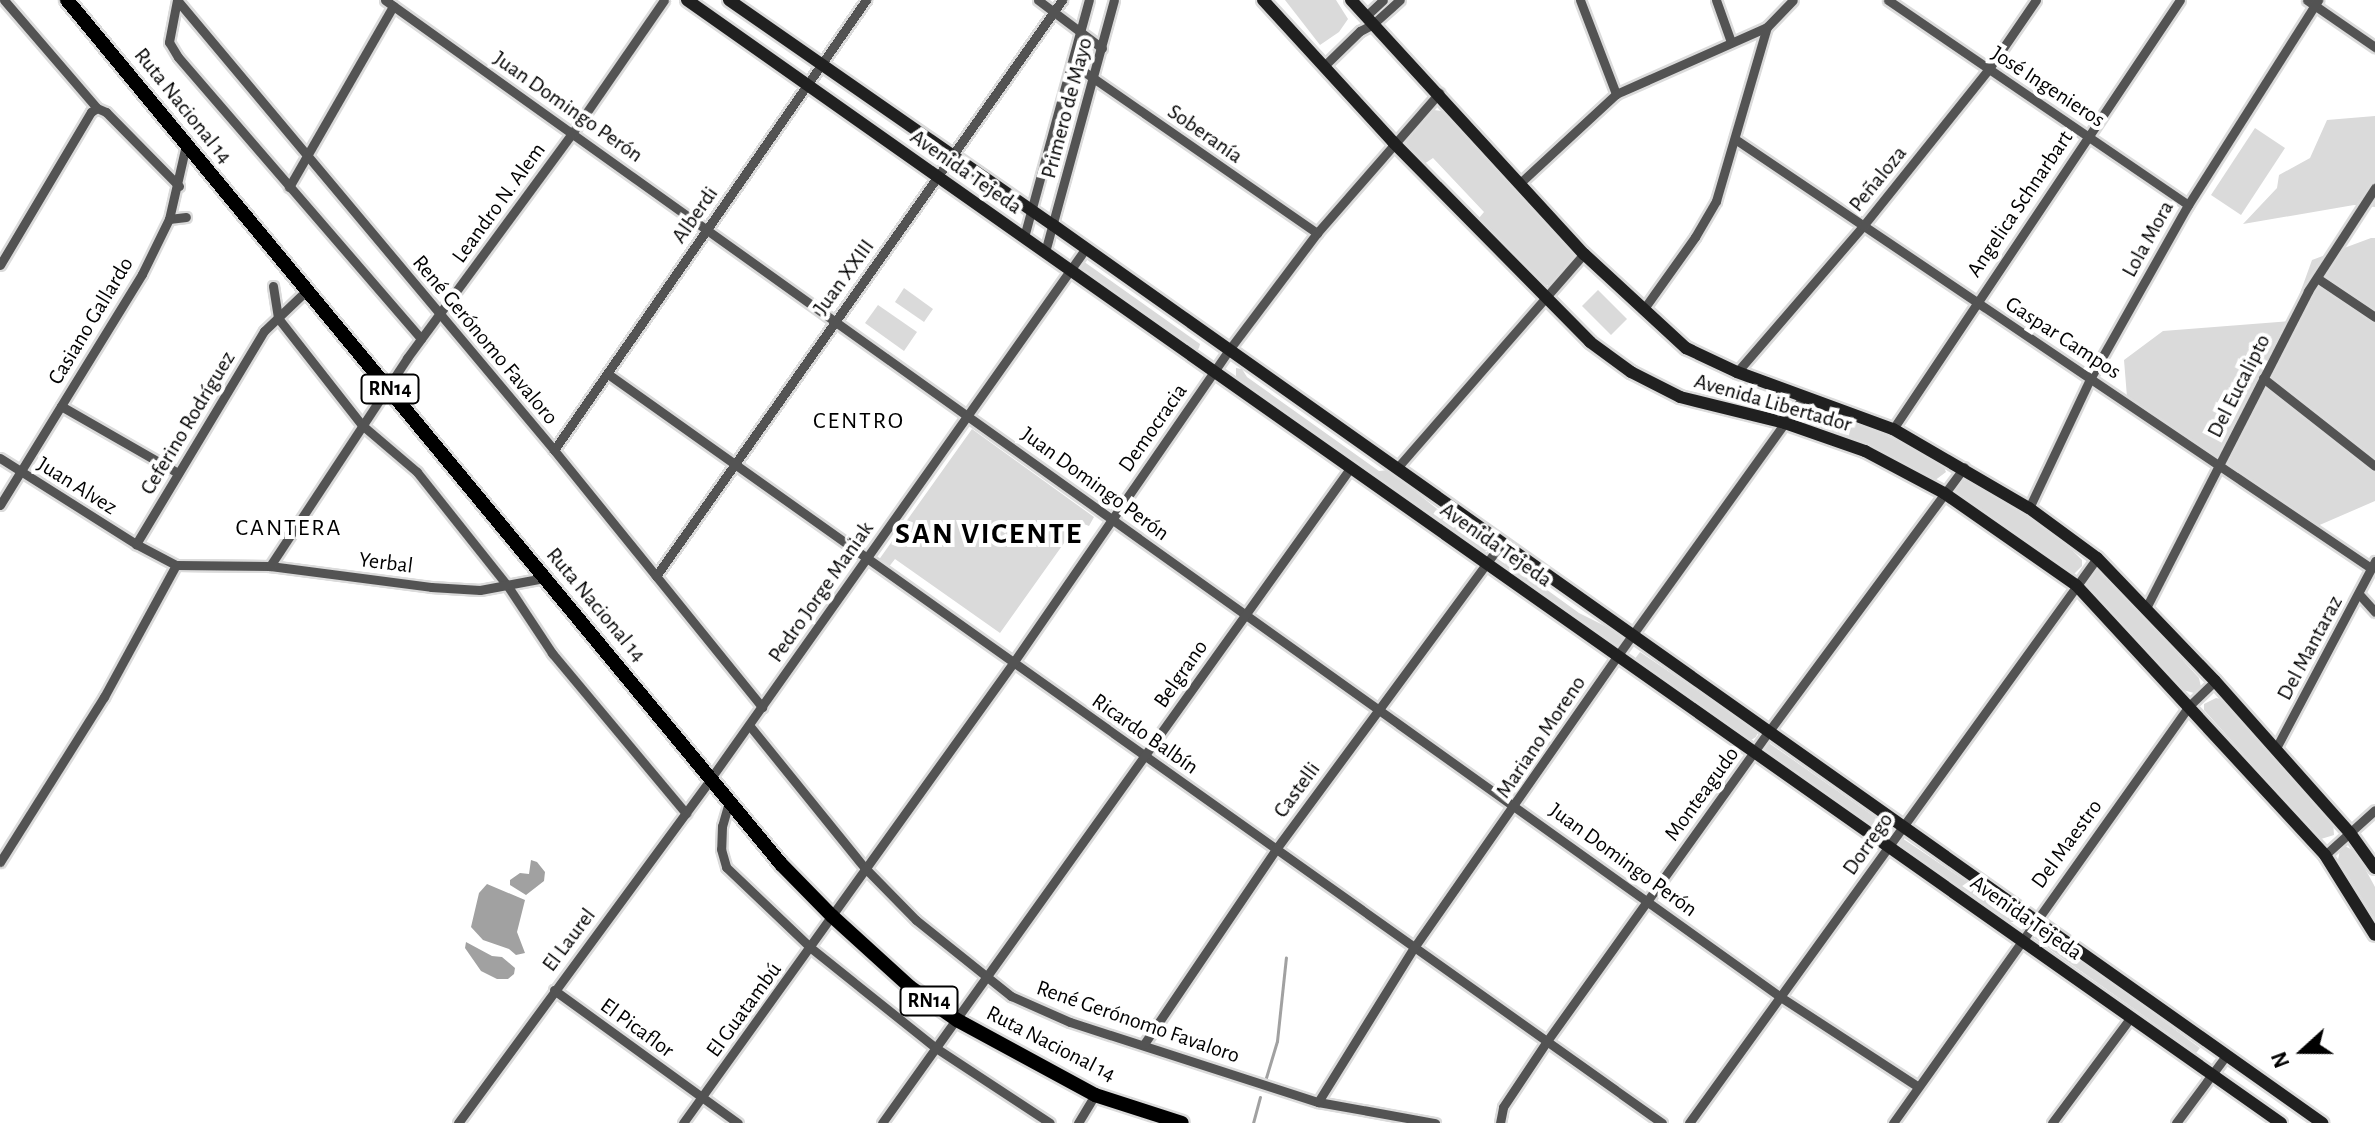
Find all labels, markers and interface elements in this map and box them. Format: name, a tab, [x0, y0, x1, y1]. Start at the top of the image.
street label: Primero de Mayo	[1035, 35, 1099, 181]
street label: José Ingenieros	[1986, 41, 2110, 133]
street label: Ruta Nacional 14	[128, 43, 238, 169]
street label: Juan Domingo Perón	[488, 46, 648, 168]
street label: Soberanía	[1162, 99, 1248, 169]
street label: Avenida Tejeda	[905, 124, 1027, 220]
street label: Angelica Schnarbart	[1961, 126, 2079, 282]
street label: Leandro N. Alem	[447, 138, 551, 268]
street label: Peñaloza	[1843, 141, 1913, 217]
street label: Alberdi	[666, 181, 724, 249]
street label: Lola Mora	[2116, 196, 2180, 282]
street label: Juan XXIII	[808, 234, 880, 320]
street label: René Gerónomo Favaloro	[406, 250, 564, 430]
street label: Casiano Gallardo	[43, 252, 139, 390]
street label: Gaspar Campos	[2000, 291, 2126, 385]
street label: Del Eucalipto	[2202, 330, 2276, 442]
street label: Ceferino Rodríguez	[135, 346, 241, 500]
street label: Avenida Libertador	[1691, 368, 1855, 438]
road number: RN14	[360, 373, 420, 405]
street label: Democracia	[1113, 379, 1193, 477]
district label: CENTRO	[813, 408, 905, 436]
street label: Juan Domingo Perón	[1016, 421, 1174, 547]
street label: Juan Alvez	[32, 451, 122, 521]
street label: Avenida Tejeda	[1435, 497, 1557, 593]
district label: CANTERA	[236, 515, 342, 543]
street label: Pedro Jorge Maniak	[763, 516, 879, 668]
district label: SAN VICENTE	[895, 516, 1083, 552]
street label: Ruta Nacional 14	[540, 542, 652, 668]
street label: Yerbal	[357, 547, 415, 579]
street label: Del Mantaraz	[2271, 591, 2349, 705]
street label: Belgrano	[1148, 635, 1214, 713]
street label: Mariano Moreno	[1490, 671, 1592, 803]
street label: Ricardo Balbín	[1087, 688, 1203, 780]
street label: Monteagudo	[1659, 742, 1745, 846]
street label: Castelli	[1268, 757, 1326, 823]
street label: Del Maestro	[2026, 794, 2108, 894]
street label: Juan Domingo Perón	[1544, 797, 1702, 923]
street label: Dorrego	[1837, 808, 1899, 880]
street label: Avenida Tejeda	[1965, 870, 2087, 966]
street label: El Laurel	[537, 903, 601, 977]
street label: El Guatambú	[701, 957, 787, 1063]
street label: René Gerónomo Favaloro	[1033, 975, 1243, 1069]
road number: RN14	[899, 985, 959, 1017]
street label: El Picaflor	[595, 992, 679, 1064]
street label: Ruta Nacional 14	[982, 1000, 1120, 1088]
north arrow	[2263, 1011, 2343, 1091]
text: N	[2268, 1049, 2294, 1071]

